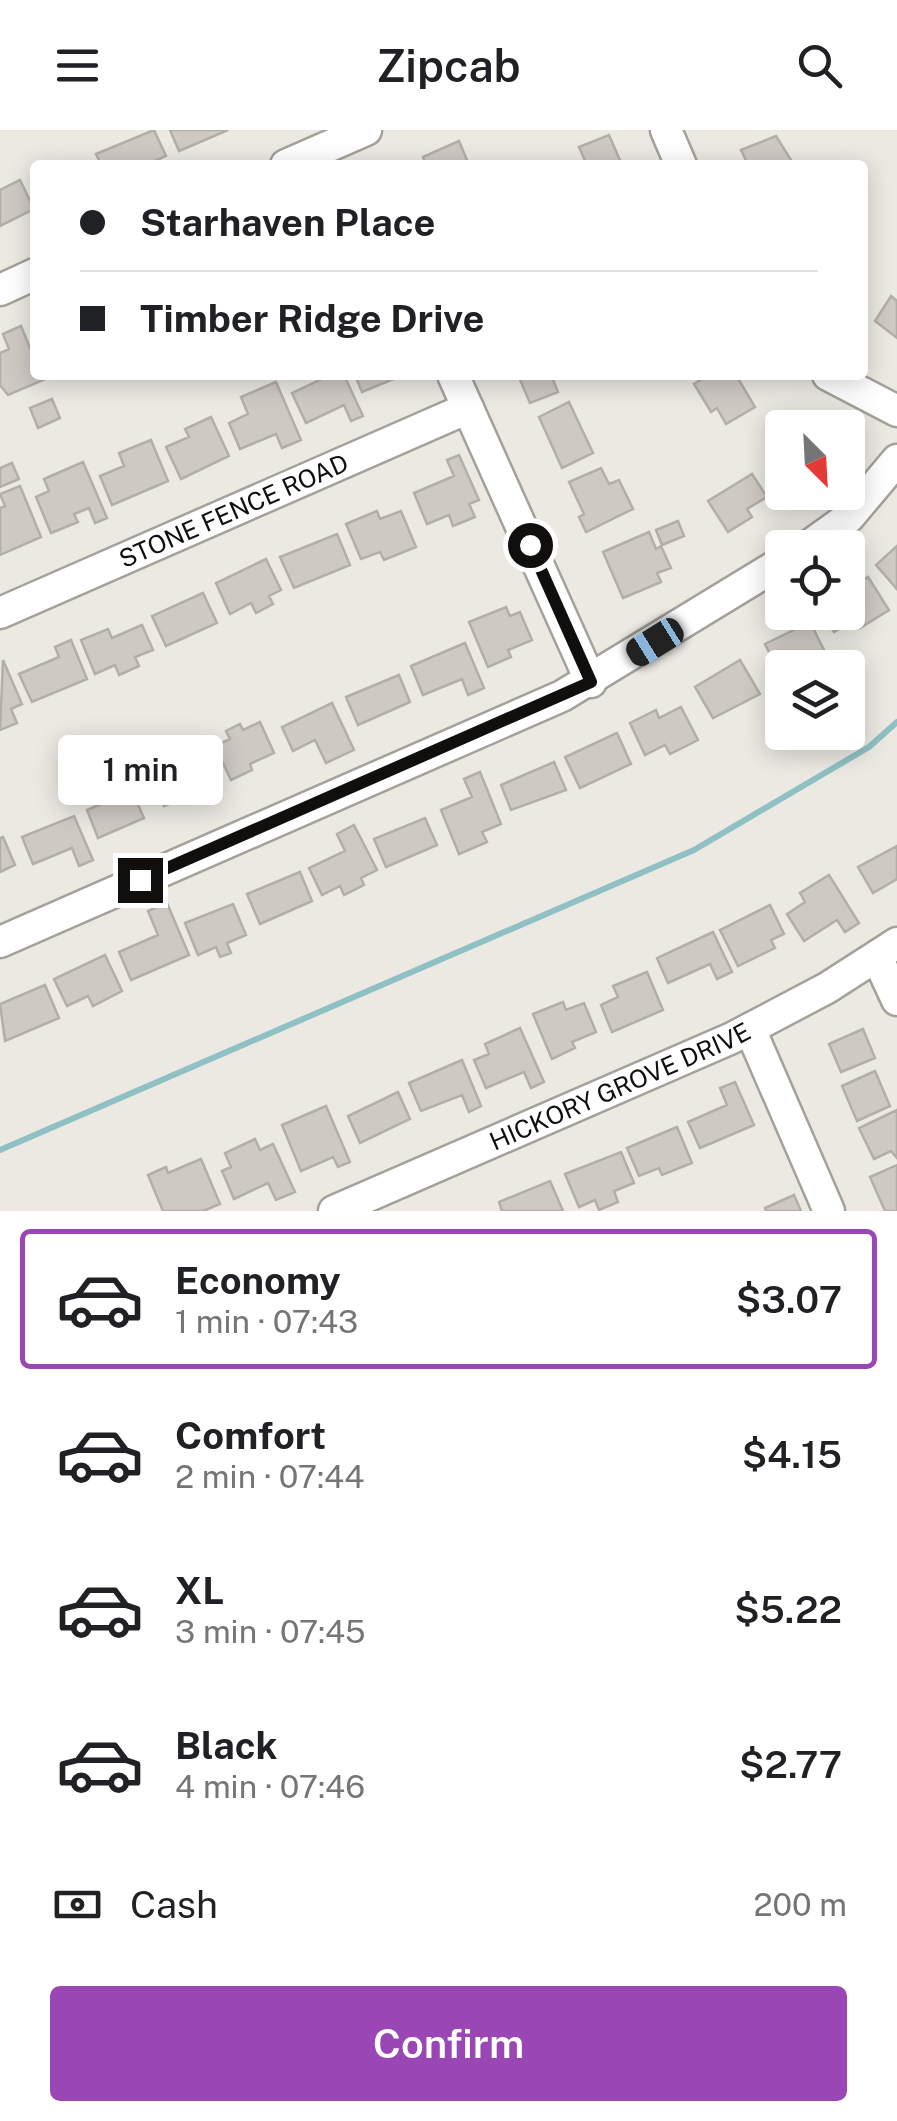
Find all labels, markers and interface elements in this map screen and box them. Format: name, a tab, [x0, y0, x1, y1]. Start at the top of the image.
icon: menu	[50, 38, 105, 93]
icon: search	[792, 38, 847, 93]
text: Zipcab	[376, 39, 521, 92]
text: Starhaven Place	[140, 200, 435, 245]
text: Timber Ridge Drive	[140, 296, 484, 341]
north arrow	[765, 410, 865, 510]
map controls	[765, 410, 865, 750]
street label: STONE FENCE ROAD	[114, 447, 353, 574]
route start	[508, 523, 553, 568]
button: locate	[765, 530, 865, 630]
car	[622, 613, 688, 671]
button: layers	[765, 650, 865, 750]
callout: 1 min	[58, 735, 222, 805]
text: 1 min	[102, 751, 179, 788]
route end	[118, 858, 163, 903]
street label: HICKORY GROVE DRIVE	[485, 1016, 756, 1157]
icon: car	[55, 1254, 145, 1344]
text: Economy	[175, 1258, 341, 1303]
text: $3.07	[736, 1277, 842, 1322]
text: 1 min · 07:43	[175, 1303, 358, 1340]
icon: car	[55, 1409, 145, 1499]
text: Comfort	[175, 1413, 326, 1458]
text: $4.15	[742, 1432, 842, 1477]
text: 2 min · 07:44	[175, 1458, 364, 1495]
icon: car	[55, 1564, 145, 1654]
text: XL	[175, 1568, 224, 1613]
text: $5.22	[734, 1587, 842, 1632]
text: 3 min · 07:45	[175, 1613, 365, 1650]
icon: car	[55, 1719, 145, 1809]
text: Black	[175, 1723, 278, 1768]
text: $2.77	[739, 1742, 842, 1787]
text: 4 min · 07:46	[175, 1768, 365, 1805]
icon: cash	[50, 1877, 105, 1932]
text: Cash	[130, 1882, 218, 1927]
text: 200 m	[754, 1886, 847, 1923]
button: Confirm	[50, 1986, 847, 2101]

